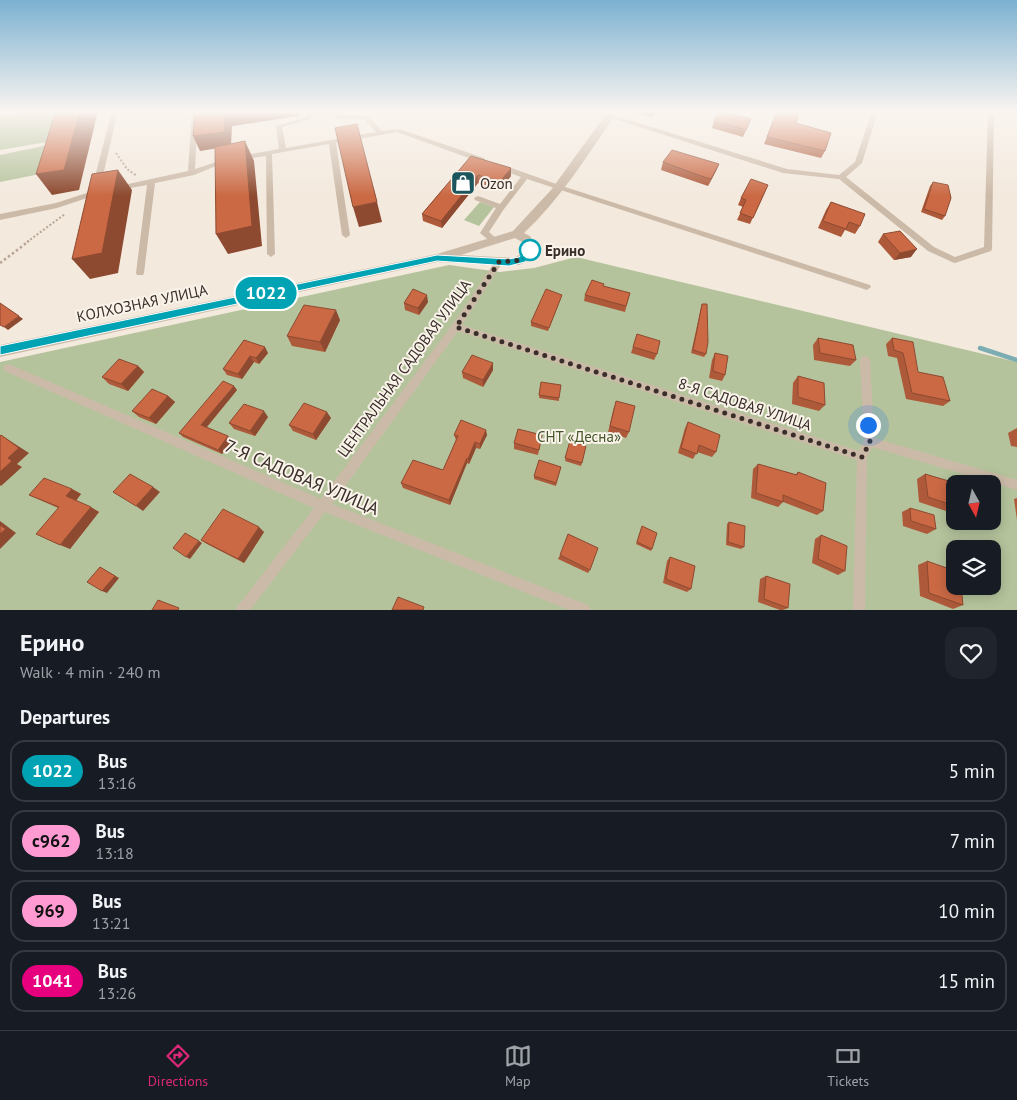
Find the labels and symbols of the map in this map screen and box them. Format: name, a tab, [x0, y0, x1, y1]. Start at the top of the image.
shop icon: Ozon	[450, 170, 476, 196]
place label: Ozon	[480, 174, 513, 193]
marker: Ерино	[519, 239, 541, 261]
place label: Ерино	[545, 241, 585, 260]
street label: ЦЕНТРАЛЬНАЯ САДОВАЯ УЛИЦА	[333, 275, 475, 461]
line badge: 1022	[231, 277, 301, 309]
street label: КОЛХОЗНАЯ УЛИЦА	[75, 280, 209, 326]
street label: 8-Я САДОВАЯ УЛИЦА	[676, 373, 814, 435]
your location	[856, 413, 881, 438]
park label: СНТ «Десна»	[537, 427, 621, 446]
street label: 7-Я САДОВАЯ УЛИЦА	[221, 434, 383, 520]
north arrow	[946, 475, 1001, 530]

